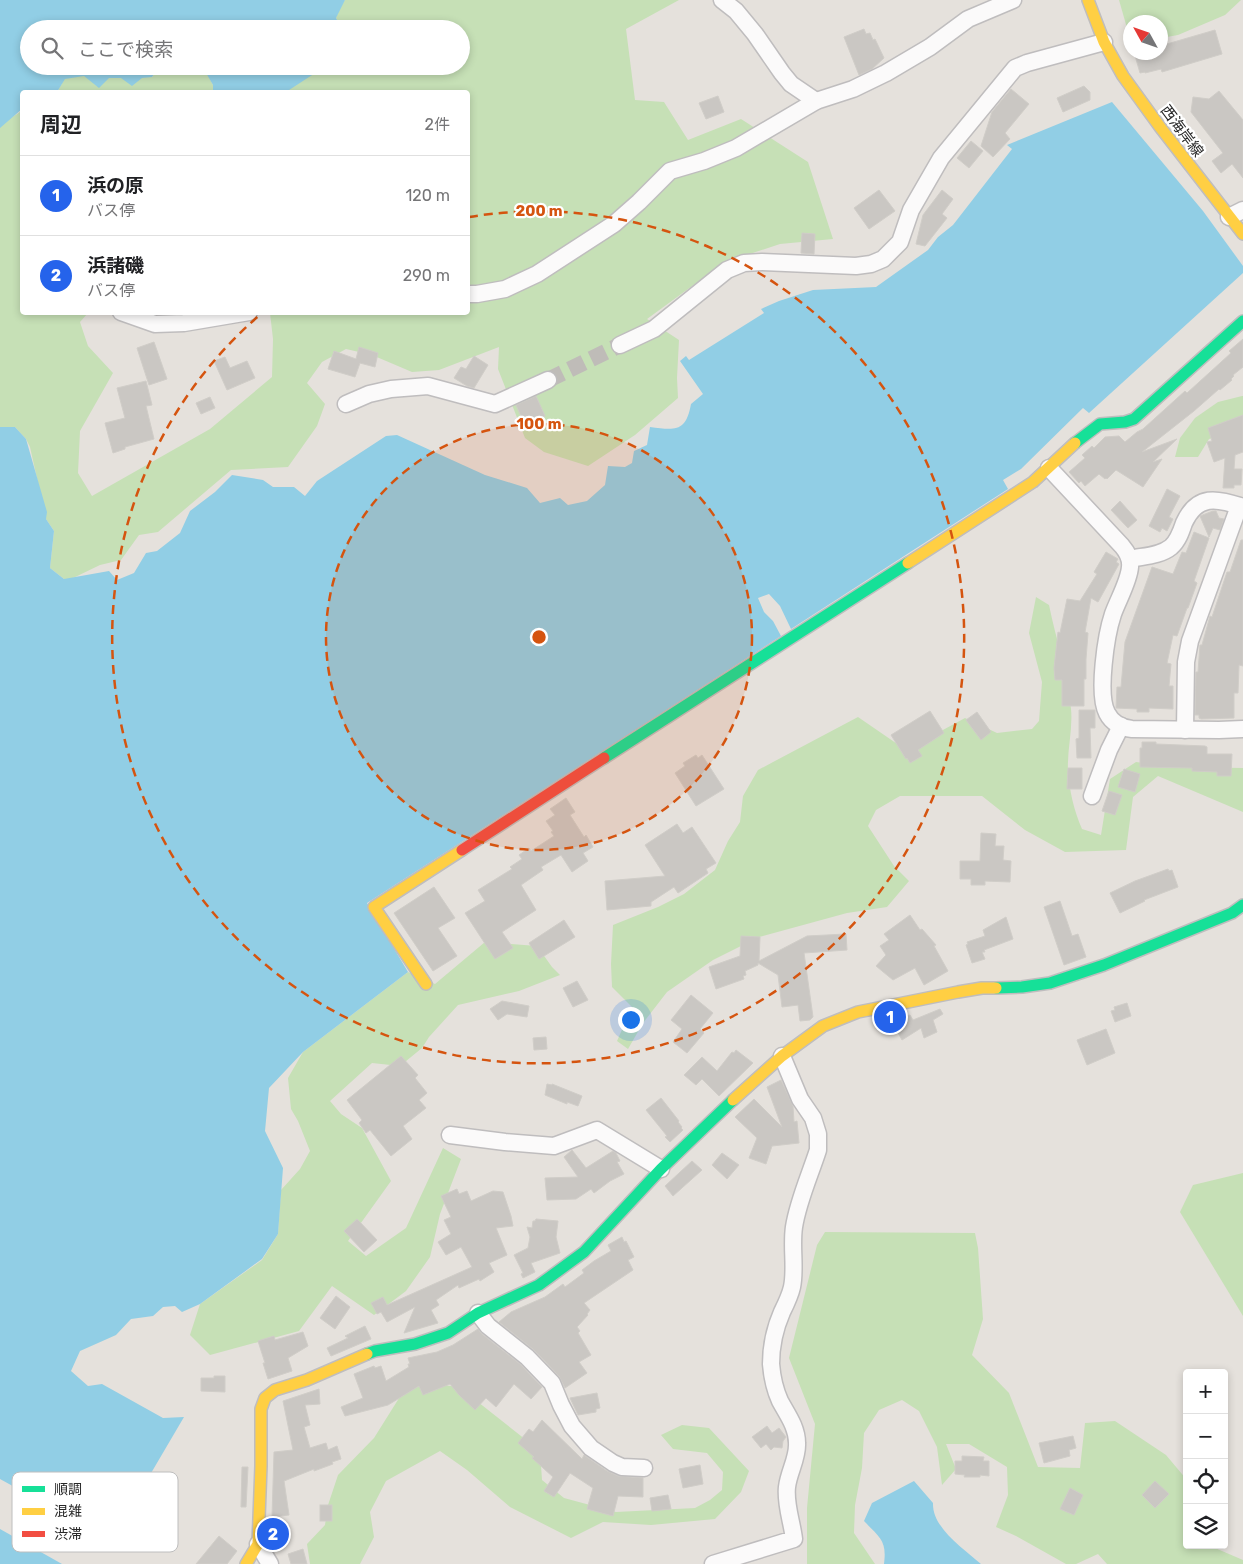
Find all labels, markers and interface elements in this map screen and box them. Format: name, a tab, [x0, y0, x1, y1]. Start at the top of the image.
north arrow	[1123, 15, 1168, 60]
search box	[20, 20, 470, 75]
icon: search	[38, 34, 66, 62]
text: ここで検索	[78, 38, 173, 61]
street label: 西海岸線	[1157, 102, 1207, 160]
text: 周辺	[40, 112, 82, 137]
text: 2件	[425, 115, 450, 134]
text: 浜の原	[87, 174, 144, 197]
text: 1	[52, 186, 60, 205]
text: 120 m	[405, 186, 450, 205]
text: バス停	[87, 201, 135, 220]
text: 200 m	[515, 202, 563, 220]
text: 浜諸磯	[87, 254, 144, 277]
text: 2	[51, 266, 61, 285]
text: 290 m	[403, 266, 450, 285]
text: バス停	[87, 281, 135, 300]
text: 100 m	[517, 415, 561, 433]
centre of rings	[530, 628, 548, 646]
pin: 1	[874, 998, 906, 1036]
your location	[618, 1007, 644, 1033]
map controls	[1183, 1369, 1228, 1549]
button: +	[1183, 1369, 1228, 1414]
button: −	[1183, 1414, 1228, 1459]
button: locate	[1183, 1459, 1228, 1504]
legend	[12, 1472, 178, 1552]
text: 順調	[54, 1481, 82, 1498]
text: 混雑	[54, 1503, 82, 1520]
button: layers	[1183, 1504, 1228, 1549]
pin: 2	[257, 1515, 289, 1553]
text: 渋滞	[54, 1526, 82, 1543]

